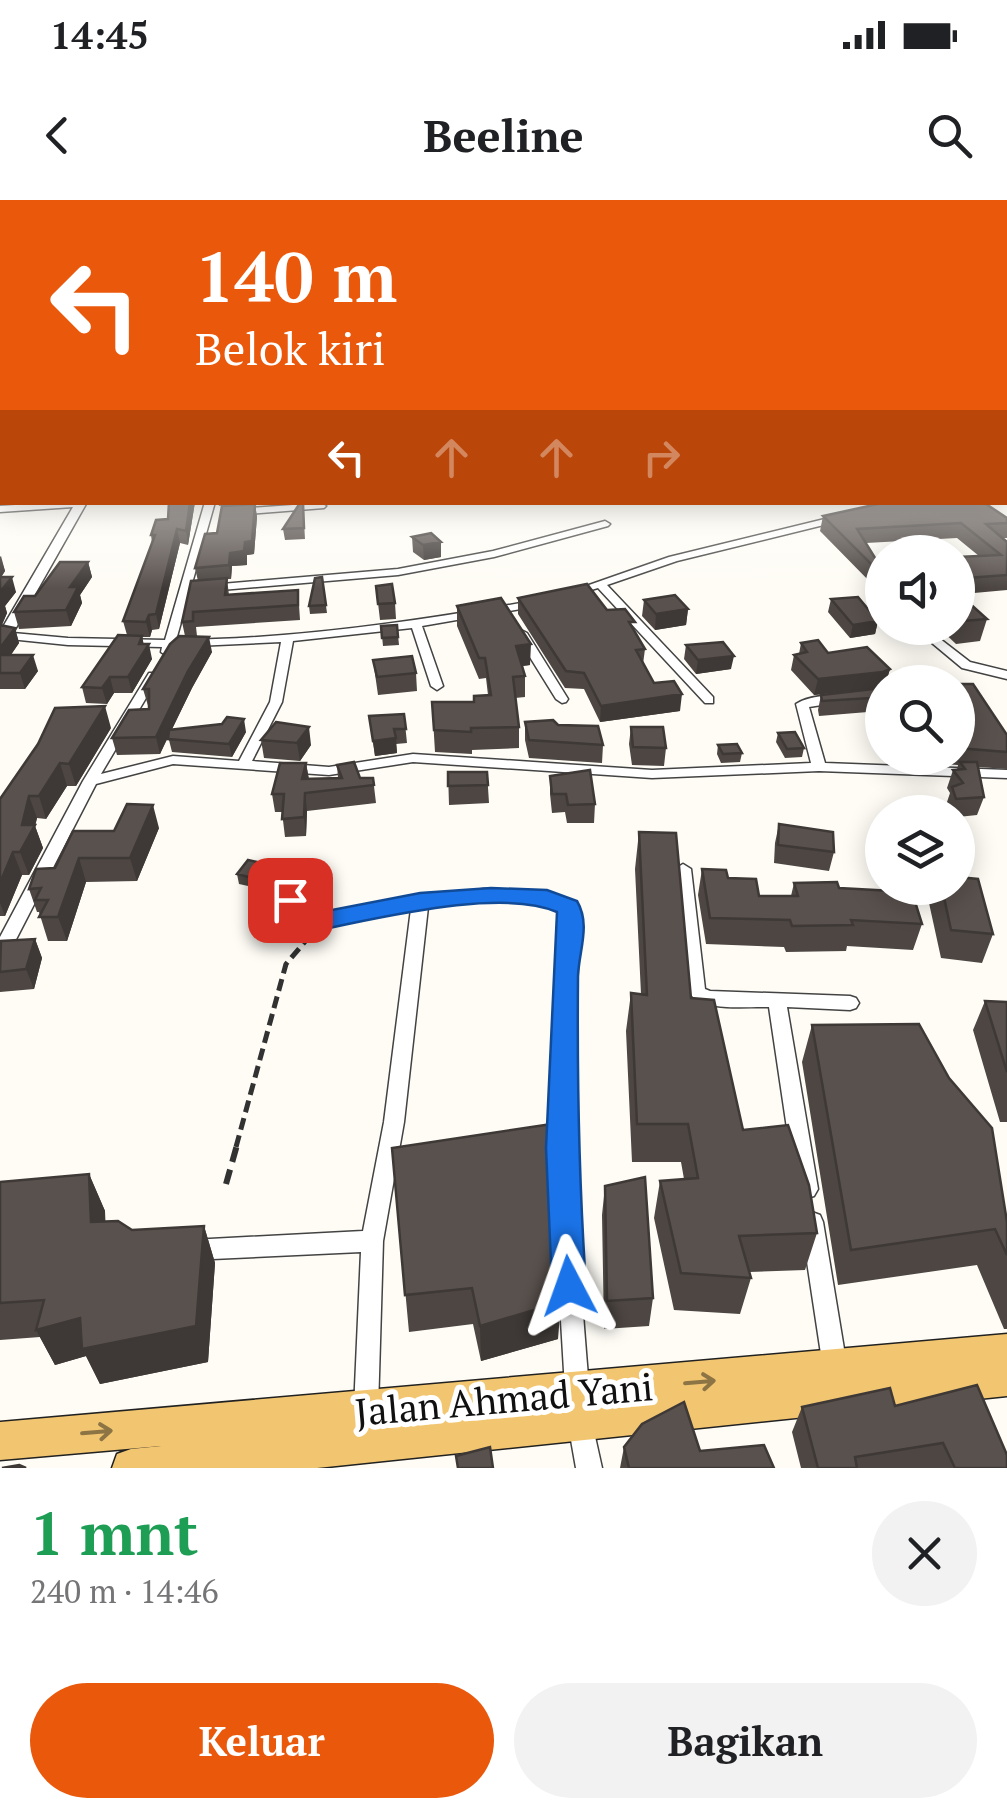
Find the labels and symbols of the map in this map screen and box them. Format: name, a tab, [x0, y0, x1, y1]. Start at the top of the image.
pin	[248, 858, 333, 943]
position arrow	[517, 1234, 621, 1338]
street label: Jalan Ahmad Yani	[353, 1361, 655, 1437]
one-way arrow	[683, 1372, 716, 1391]
one-way arrow	[81, 1422, 113, 1441]

